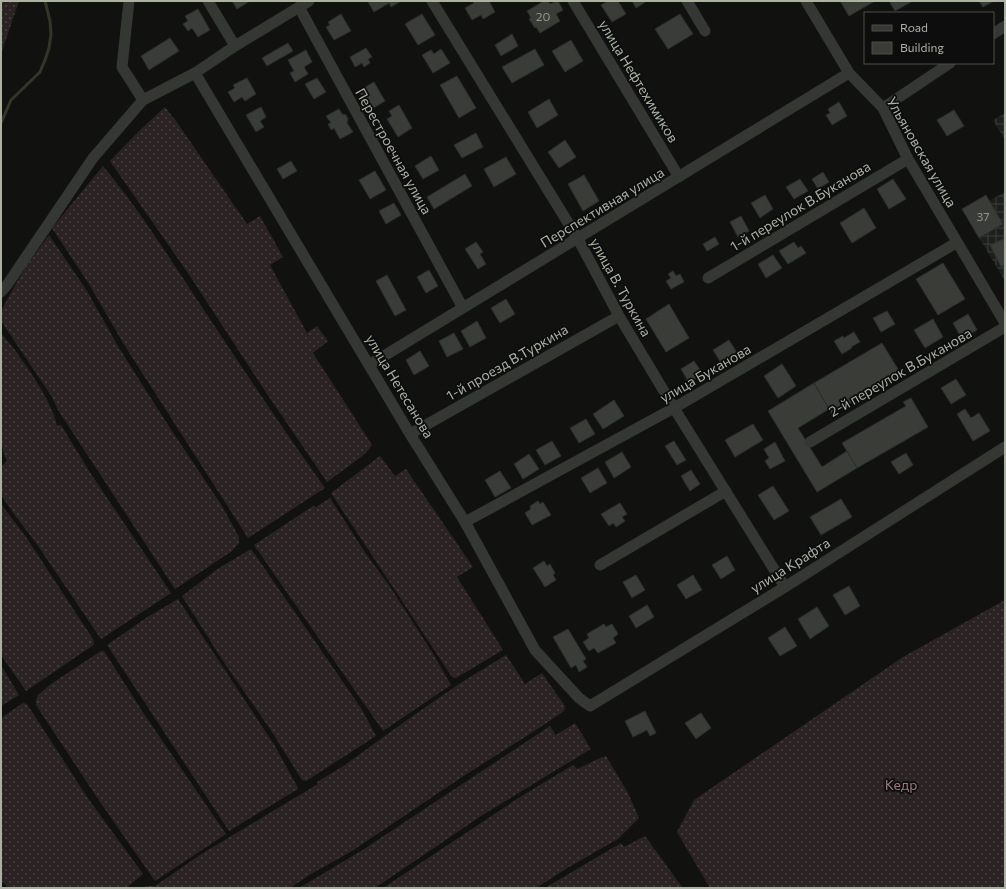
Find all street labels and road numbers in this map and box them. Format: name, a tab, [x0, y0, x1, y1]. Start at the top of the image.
street label: улица Нефтехимиков	[596, 17, 682, 145]
street label: Перестроечная улица	[352, 85, 436, 217]
street label: Ульяновская улица	[884, 94, 960, 210]
street label: 1-й переулок В.Буканова	[727, 157, 873, 255]
street label: Перспективная улица	[537, 163, 667, 251]
street label: улица В. Туркина	[587, 235, 655, 339]
street label: 1-й проезд В.Туркина	[443, 320, 571, 404]
street label: 2-й переулок В.Буканова	[825, 324, 975, 420]
street label: улица Нетесанова	[362, 331, 438, 441]
street label: улица Буканова	[656, 340, 754, 406]
street label: улица Крафта	[747, 534, 833, 596]

